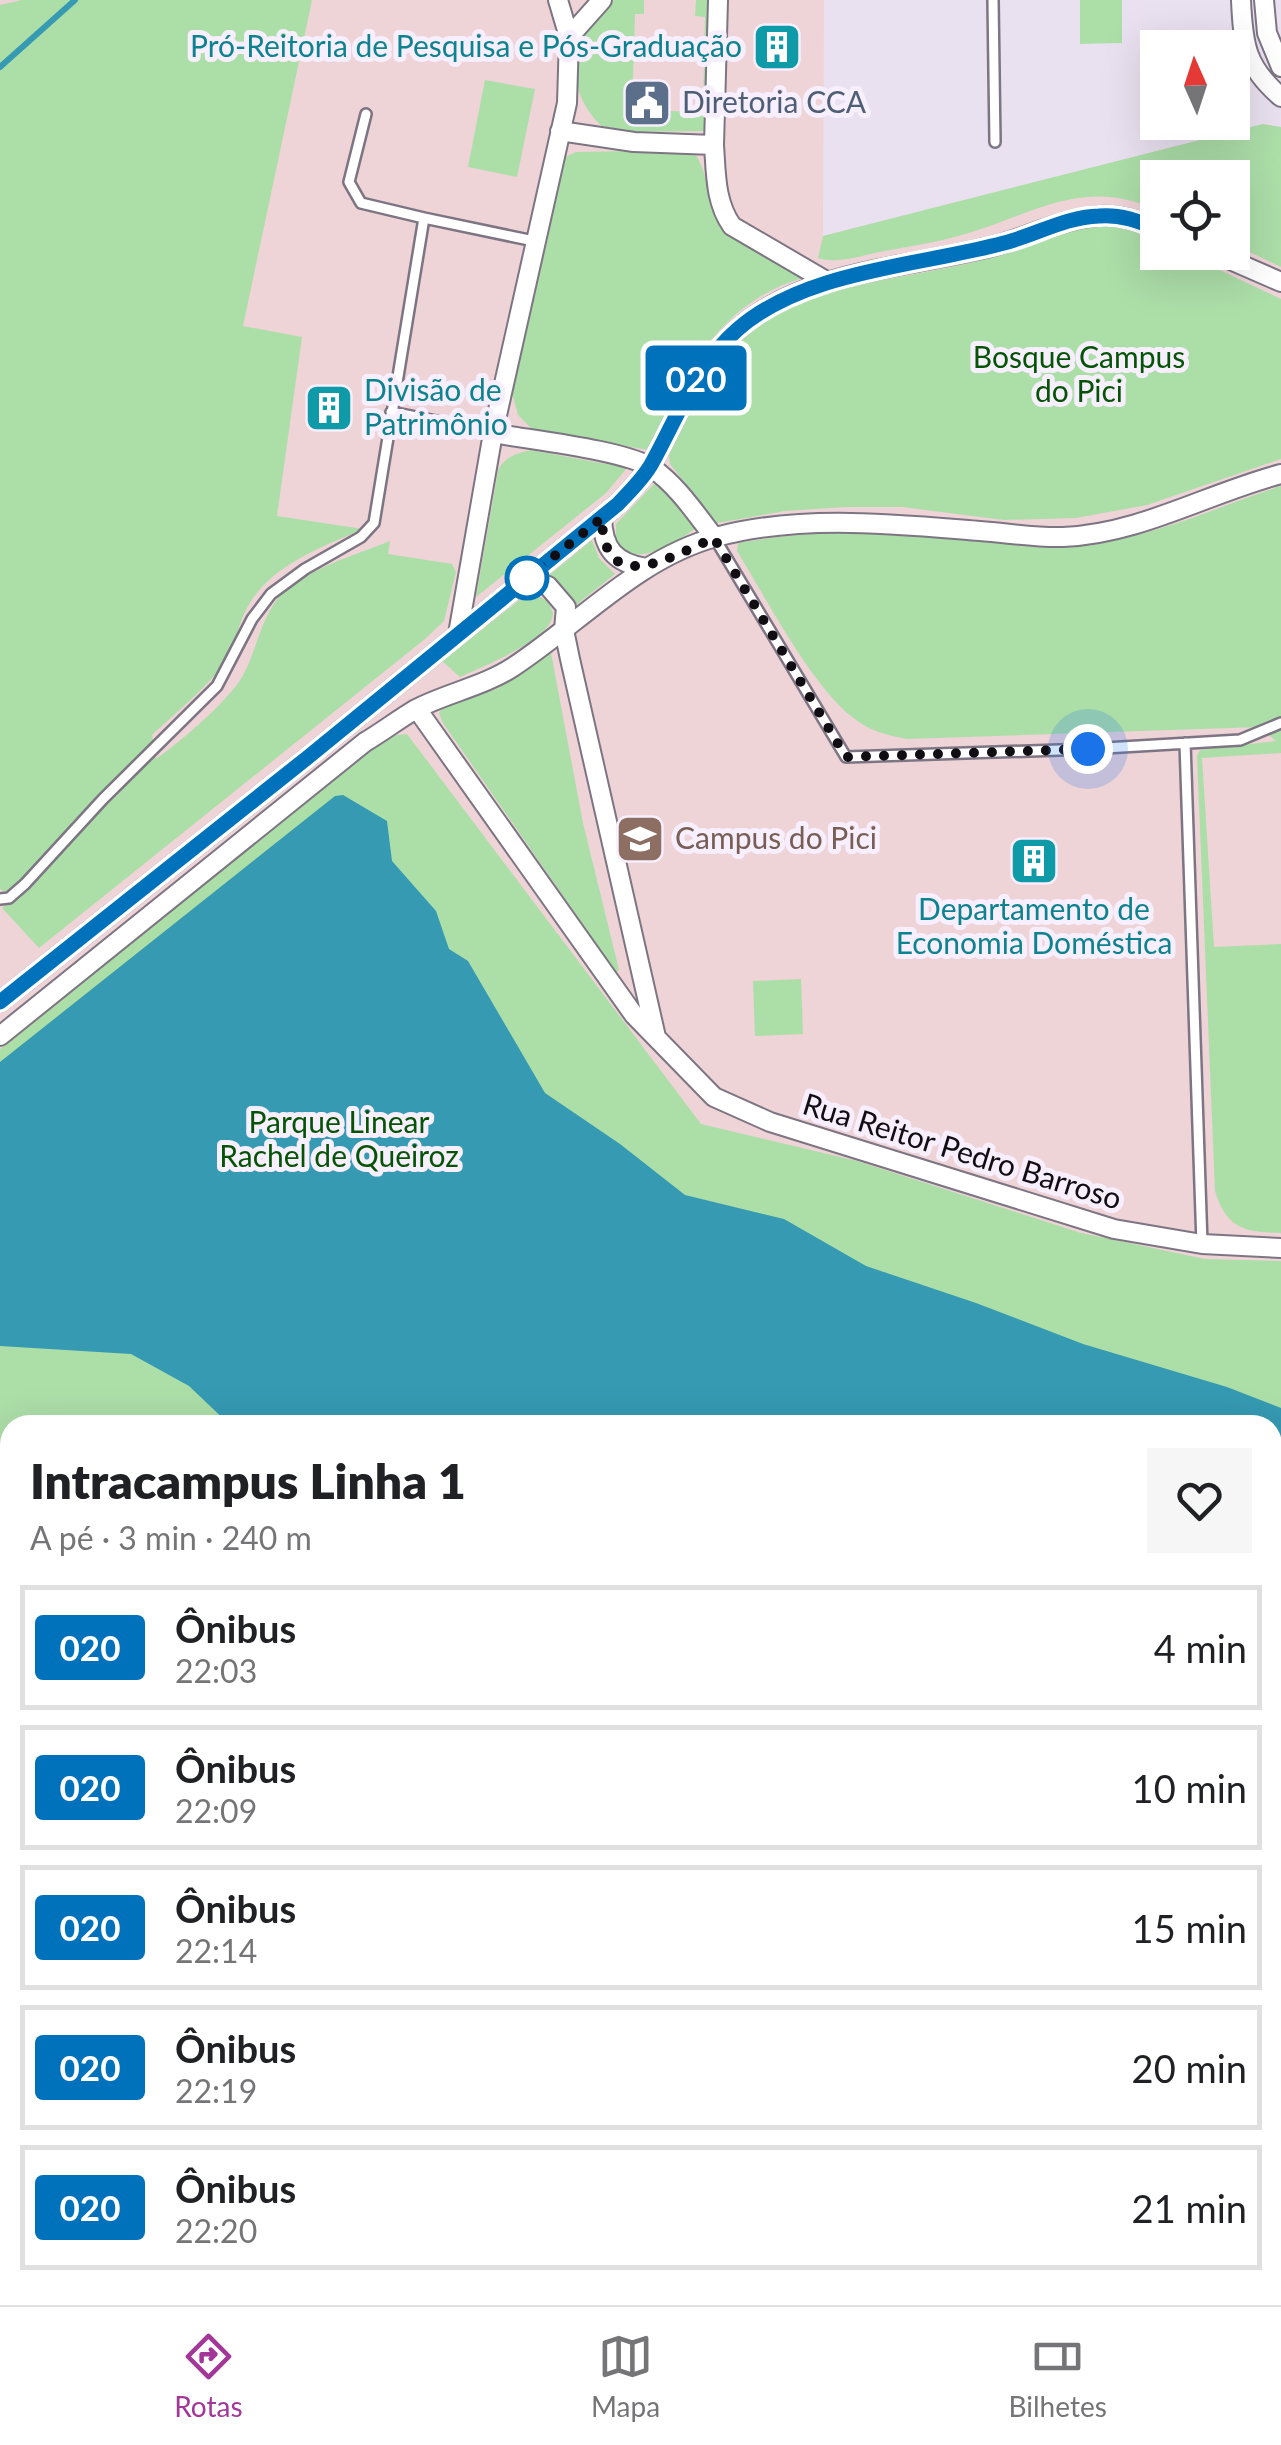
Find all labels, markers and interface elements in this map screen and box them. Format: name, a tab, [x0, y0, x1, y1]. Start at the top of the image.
building icon: Pró-Reitoria de Pesquisa e Pós-Graduação	[751, 21, 803, 73]
place label: Pró-Reitoria de Pesquisa e Pós-Graduação	[190, 27, 742, 63]
north arrow	[1140, 30, 1250, 140]
map controls	[1140, 30, 1250, 270]
public building icon: Diretoria CCA	[621, 77, 673, 129]
place label: Diretoria CCA	[682, 83, 867, 119]
button: locate	[1140, 160, 1250, 270]
park label: Bosque Campus do Pici	[973, 338, 1185, 408]
line badge: 020	[638, 346, 754, 410]
text: 020	[666, 357, 726, 399]
place label: Divisão de Patrimônio	[364, 371, 508, 441]
building icon: Divisão de Patrimônio	[303, 382, 355, 434]
unlabelled marker	[506, 557, 548, 599]
your location	[1063, 724, 1113, 774]
school or university icon: Campus do Pici	[614, 813, 666, 865]
place label: Campus do Pici	[675, 819, 877, 855]
building icon: Departamento de Economia Doméstica	[1008, 835, 1060, 887]
place label: Departamento de Economia Doméstica	[896, 890, 1172, 960]
street label: Rua Reitor Pedro Barroso	[799, 1084, 1126, 1216]
park label: Parque Linear Rachel de Queiroz	[219, 1103, 459, 1173]
button: heart	[1147, 1448, 1252, 1553]
text: Intracampus Linha 1	[30, 1452, 466, 1509]
text: A pé · 3 min · 240 m	[30, 1518, 312, 1557]
text: Ônibus	[175, 1605, 296, 1651]
text: 4 min	[1154, 1625, 1247, 1671]
text: 020	[60, 1626, 120, 1668]
text: 22:03	[175, 1651, 257, 1690]
text: Ônibus	[175, 1745, 296, 1791]
text: 10 min	[1132, 1765, 1247, 1811]
text: 020	[60, 1766, 120, 1808]
text: 22:09	[175, 1791, 257, 1830]
text: Ônibus	[175, 1885, 296, 1931]
text: 15 min	[1132, 1905, 1247, 1951]
text: 020	[60, 1906, 120, 1948]
text: 22:14	[175, 1931, 257, 1970]
text: Ônibus	[175, 2025, 296, 2071]
text: 20 min	[1132, 2045, 1247, 2091]
text: 020	[60, 2046, 120, 2088]
text: 22:19	[175, 2071, 257, 2110]
text: Ônibus	[175, 2165, 296, 2211]
text: 21 min	[1132, 2185, 1247, 2231]
text: 020	[60, 2186, 120, 2228]
text: 22:20	[175, 2211, 257, 2250]
tab: Rotas	[174, 2329, 243, 2423]
tab: Mapa	[591, 2329, 660, 2423]
tab: Bilhetes	[1008, 2329, 1107, 2423]

